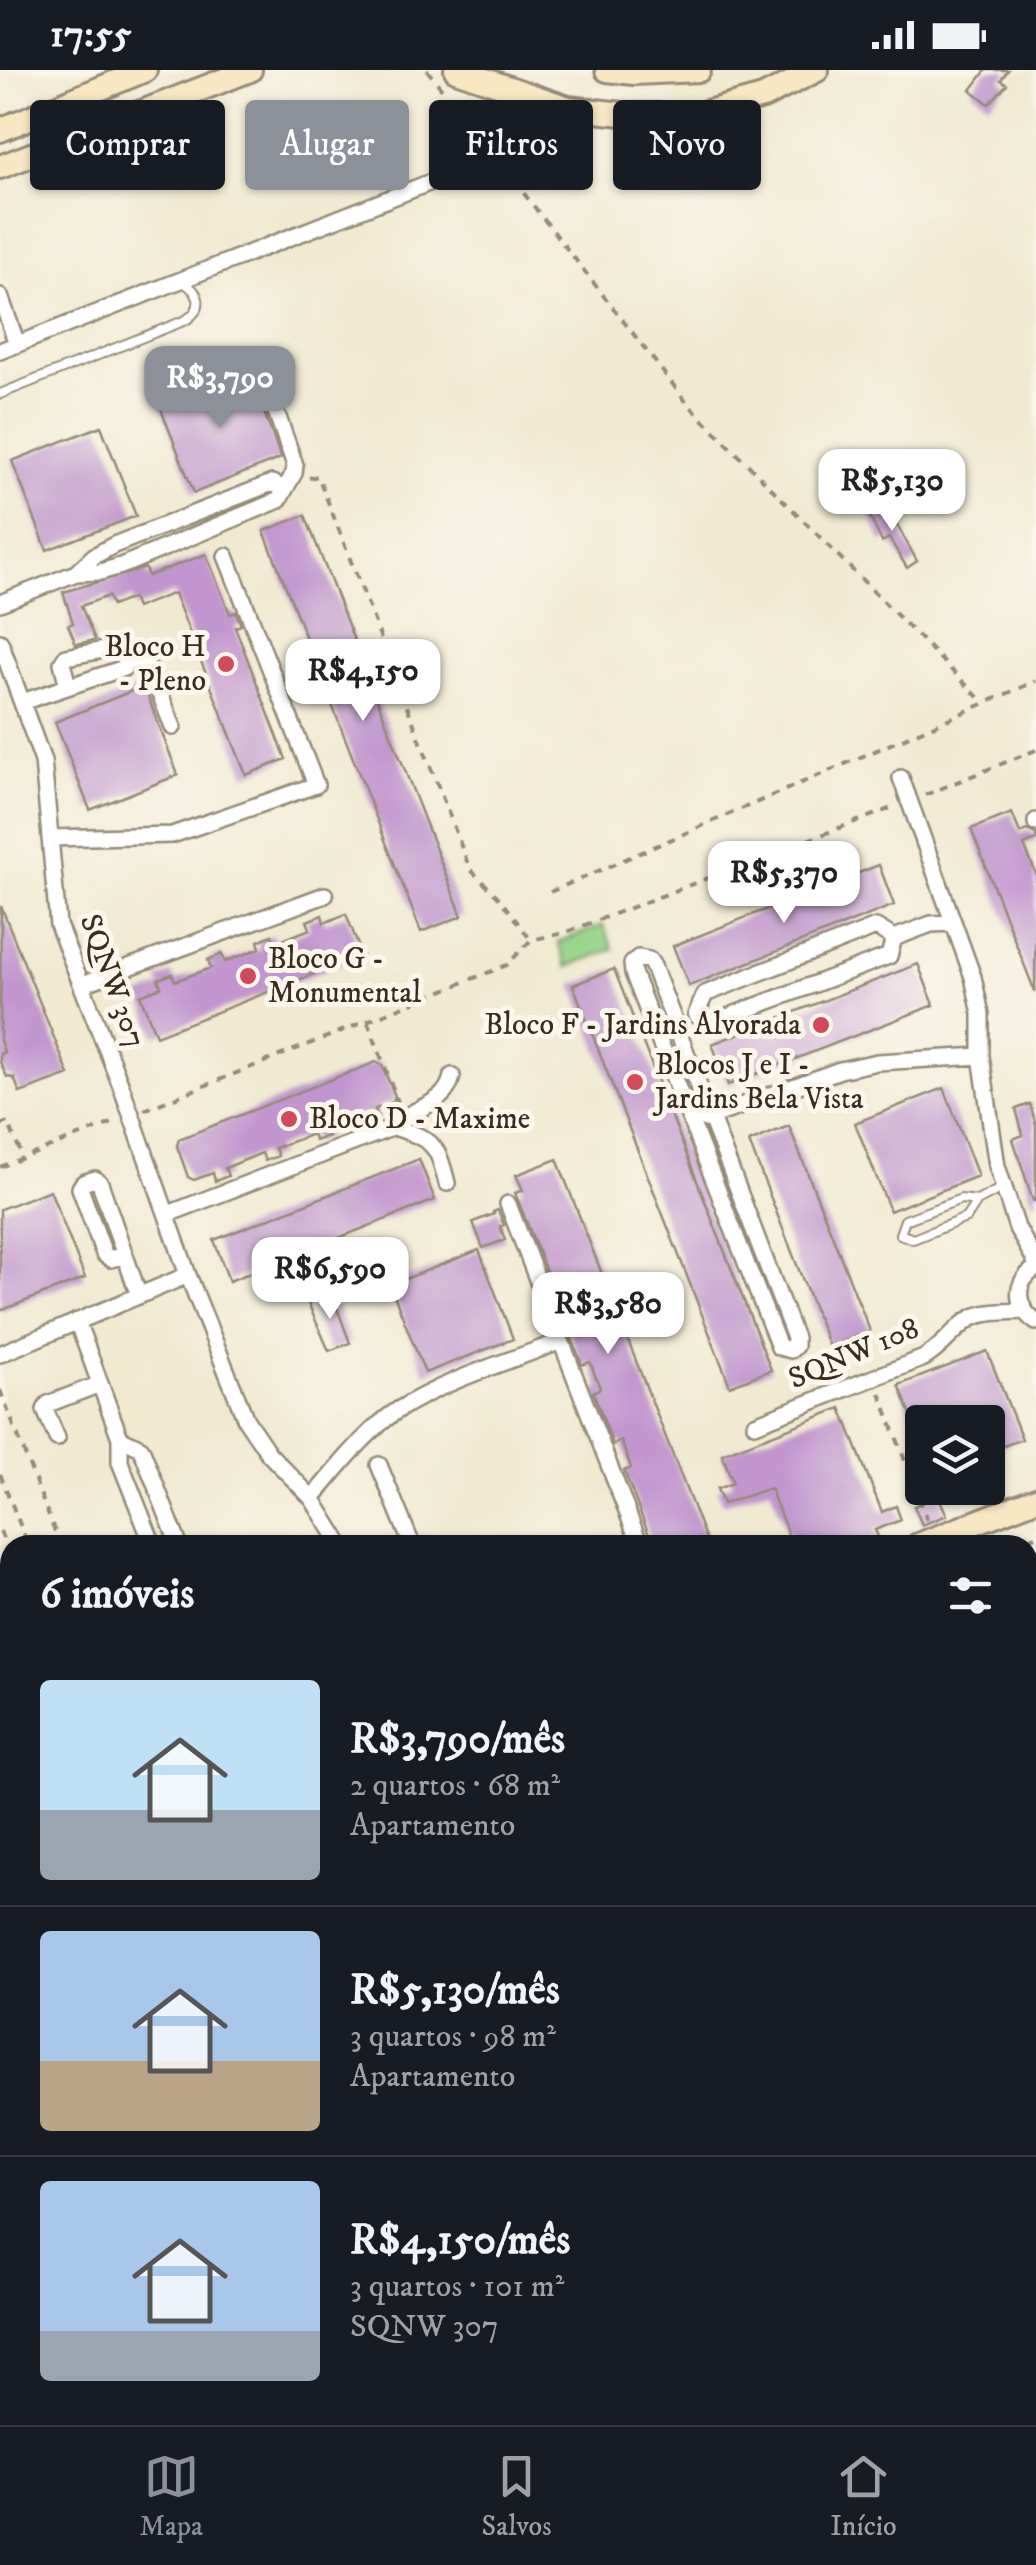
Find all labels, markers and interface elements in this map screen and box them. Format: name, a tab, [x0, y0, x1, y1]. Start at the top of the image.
text: 17:55	[50, 11, 132, 59]
chip: Comprar	[30, 100, 225, 190]
chip: Alugar	[245, 100, 409, 190]
chip: Filtros	[429, 100, 593, 190]
chip: Novo	[613, 100, 761, 190]
pin: R$3,790	[128, 346, 312, 431]
text: R$3,790	[166, 358, 274, 398]
pin: R$5,130	[800, 449, 984, 534]
text: R$5,130	[840, 461, 944, 501]
place label: Bloco H - Pleno	[105, 629, 206, 700]
pin: R$4,150	[271, 639, 455, 724]
text: R$4,150	[307, 651, 419, 691]
marker: Bloco H - Pleno	[215, 653, 237, 675]
pin: R$5,370	[692, 841, 876, 926]
text: R$5,370	[730, 853, 838, 893]
street label: SQNW 307	[71, 909, 153, 1053]
place label: Bloco G - Monumental	[268, 941, 421, 1012]
marker: Bloco G - Monumental	[237, 965, 259, 987]
place label: Bloco F - Jardins Alvorada	[484, 1007, 801, 1044]
marker: Bloco F - Jardins Alvorada	[810, 1014, 832, 1036]
place label: Blocos J e I - Jardins Bela Vista	[652, 1047, 864, 1118]
marker: Blocos J e I - Jardins Bela Vista	[624, 1071, 646, 1093]
place label: Bloco D - Maxime	[309, 1101, 530, 1138]
marker: Bloco D - Maxime	[278, 1108, 300, 1130]
pin: R$6,590	[238, 1237, 422, 1322]
text: R$6,590	[274, 1249, 386, 1289]
pin: R$3,580	[516, 1272, 700, 1357]
text: R$3,580	[554, 1284, 662, 1324]
street label: SQNW 108	[783, 1310, 925, 1398]
map controls	[905, 1405, 1005, 1505]
button: layers	[905, 1405, 1005, 1505]
icon: filters	[943, 1568, 998, 1623]
text: 6 imóveis	[40, 1569, 194, 1621]
text: R$3,790/mês	[350, 1714, 565, 1766]
icon: home	[120, 1720, 240, 1840]
text: 2 quartos · 68 m²	[350, 1766, 560, 1806]
text: Apartamento	[350, 1806, 515, 1846]
text: R$5,130/mês	[350, 1965, 560, 2017]
icon: home	[120, 1971, 240, 2091]
text: 3 quartos · 98 m²	[350, 2017, 556, 2057]
text: Apartamento	[350, 2057, 515, 2097]
text: R$4,150/mês	[350, 2215, 570, 2267]
icon: home	[120, 2221, 240, 2341]
text: 3 quartos · 101 m²	[350, 2267, 564, 2307]
text: SQNW 307	[350, 2307, 499, 2347]
tab: Mapa	[139, 2449, 203, 2544]
tab: Salvos	[482, 2449, 552, 2544]
tab: Início	[830, 2449, 897, 2544]

